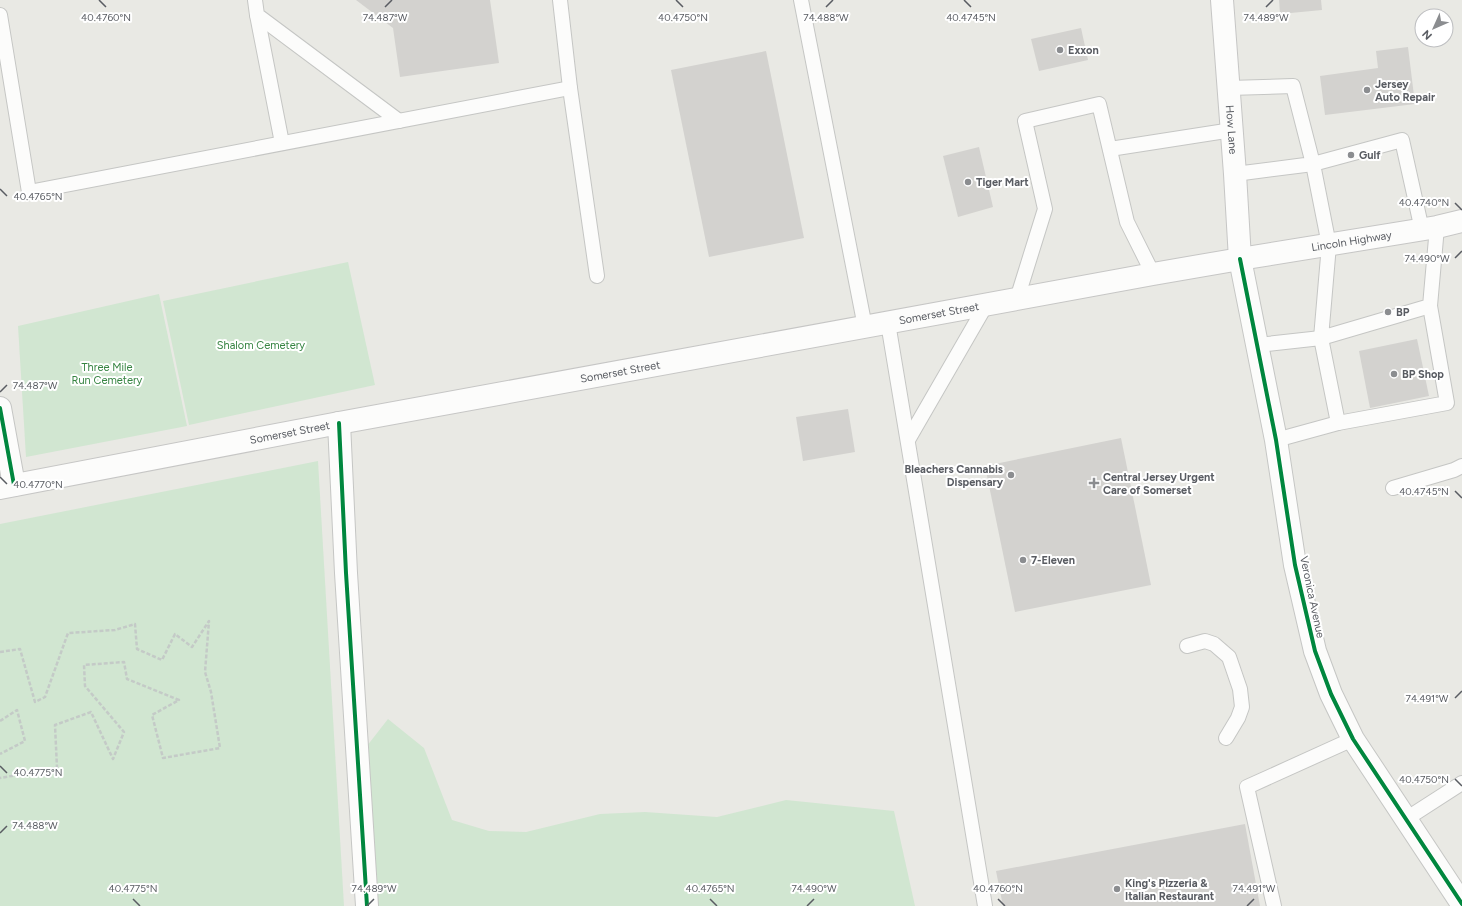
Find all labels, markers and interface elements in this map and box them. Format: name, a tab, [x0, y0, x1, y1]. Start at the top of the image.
north arrow	[1414, 8, 1454, 48]
text: 40.4760°N	[81, 11, 131, 24]
text: 74.487°W	[363, 11, 408, 24]
text: 40.4750°N	[658, 11, 708, 24]
text: 74.488°W	[803, 11, 849, 24]
text: 40.4745°N	[946, 11, 996, 24]
text: 74.489°W	[1244, 11, 1289, 24]
text: N	[1420, 27, 1435, 42]
place label: Exxon	[1068, 44, 1099, 57]
marker: Exxon	[1055, 45, 1065, 55]
place label: Jersey Auto Repair	[1375, 78, 1436, 104]
marker: Jersey Auto Repair	[1362, 85, 1372, 95]
street label: How Lane	[1223, 105, 1240, 155]
place label: Gulf	[1359, 149, 1381, 162]
marker: Gulf	[1346, 150, 1356, 160]
place label: Tiger Mart	[976, 176, 1029, 189]
marker: Tiger Mart	[963, 177, 973, 187]
text: 40.4765°N	[13, 190, 63, 203]
text: 40.4740°N	[1399, 196, 1449, 209]
street label: Lincoln Highway	[1310, 228, 1393, 254]
text: 74.490°W	[1404, 252, 1450, 265]
street label: Somerset Street	[898, 299, 980, 327]
place label: BP	[1396, 306, 1410, 319]
marker: BP	[1383, 307, 1393, 317]
park label: Shalom Cemetery	[217, 339, 305, 352]
street label: Somerset Street	[579, 358, 661, 385]
park label: Three Mile Run Cemetery	[72, 361, 143, 387]
place label: BP Shop	[1402, 368, 1444, 381]
marker: BP Shop	[1389, 369, 1399, 379]
text: 74.487°W	[13, 379, 58, 392]
street label: Somerset Street	[249, 418, 331, 446]
place label: Bleachers Cannabis Dispensary	[905, 463, 1004, 489]
marker: Bleachers Cannabis Dispensary	[1006, 470, 1016, 480]
place label: Central Jersey Urgent Care of Somerset	[1103, 471, 1215, 497]
marker: Central Jersey Urgent Care of Somerset	[1088, 477, 1100, 489]
text: 40.4770°N	[13, 478, 63, 491]
text: 40.4745°N	[1399, 485, 1449, 498]
place label: 7-Eleven	[1031, 554, 1075, 567]
marker: 7-Eleven	[1018, 555, 1028, 565]
street label: Veronica Avenue	[1297, 555, 1327, 639]
text: 74.491°W	[1406, 692, 1449, 705]
text: 40.4775°N	[14, 766, 62, 779]
text: 40.4750°N	[1399, 773, 1449, 786]
text: 74.488°W	[12, 819, 58, 832]
place label: King's Pizzeria & Italian Restaurant	[1125, 877, 1215, 903]
text: 40.4775°N	[109, 882, 157, 895]
text: 74.489°W	[352, 882, 397, 895]
text: 40.4765°N	[685, 882, 735, 895]
text: 74.490°W	[791, 882, 837, 895]
text: 40.4760°N	[973, 882, 1023, 895]
text: 74.491°W	[1233, 882, 1276, 895]
marker: King's Pizzeria & Italian Restaurant	[1112, 884, 1122, 894]

